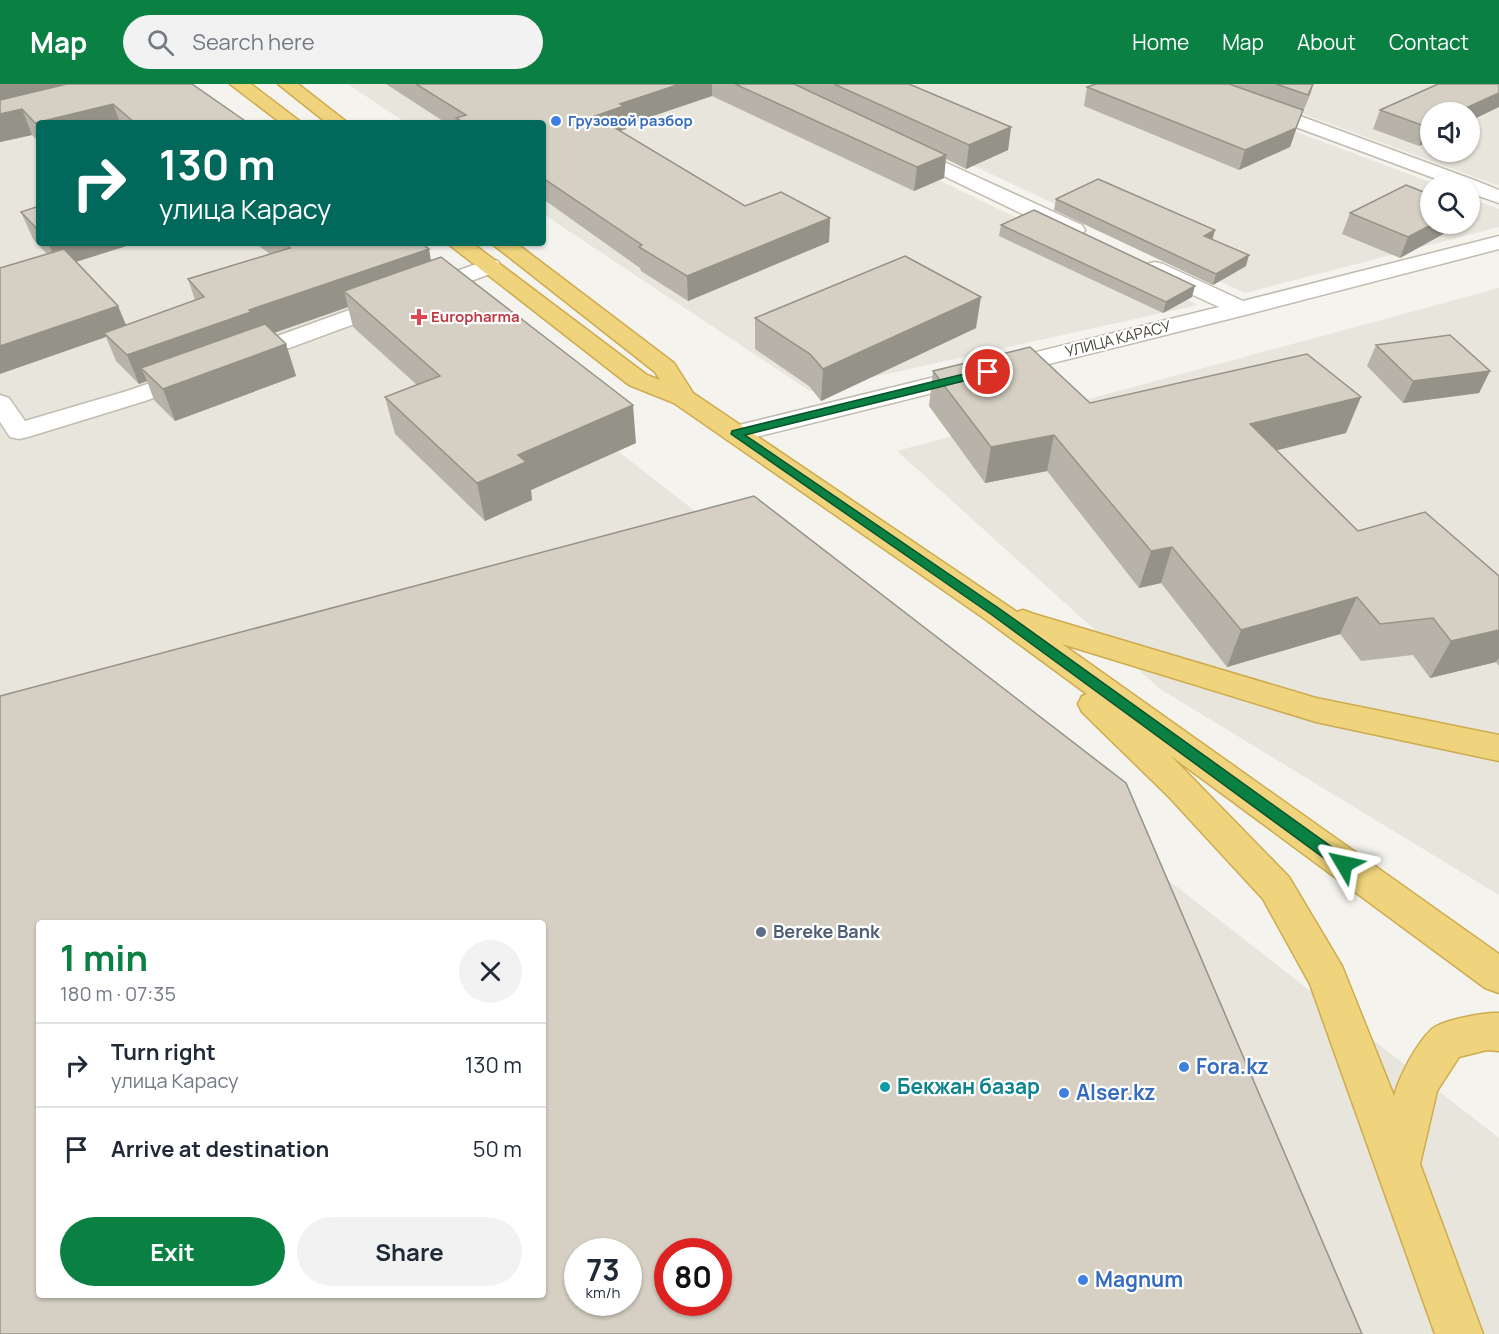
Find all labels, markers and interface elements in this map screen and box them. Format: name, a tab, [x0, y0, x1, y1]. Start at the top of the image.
search box	[123, 15, 543, 69]
text: Map	[30, 23, 87, 61]
icon: search	[144, 26, 177, 59]
text: Search here	[192, 27, 315, 57]
text: Home	[1132, 28, 1189, 56]
text: Map	[1222, 28, 1264, 56]
text: About	[1297, 28, 1356, 56]
text: Contact	[1389, 28, 1469, 56]
map controls	[1420, 102, 1480, 234]
button: sound	[1420, 102, 1480, 162]
place label: Грузовой разбор	[568, 110, 693, 131]
marker: Грузовой разбор	[549, 114, 563, 128]
text: 130 m	[159, 135, 276, 193]
icon: right	[60, 144, 138, 222]
button: search	[1420, 174, 1480, 234]
text: улица Карасу	[159, 190, 331, 227]
place label: Europharma	[431, 306, 520, 327]
marker: Europharma	[412, 310, 426, 324]
street label: УЛИЦА КАРАСУ	[1063, 315, 1174, 362]
pin	[962, 346, 1013, 397]
icon: arrive	[971, 355, 1004, 388]
position arrow	[1312, 832, 1376, 896]
place label: Bereke Bank	[773, 919, 881, 943]
marker: Bereke Bank	[754, 925, 768, 939]
text: 1 min	[60, 933, 148, 982]
button: close	[459, 940, 522, 1003]
text: 180 m · 07:35	[60, 980, 176, 1007]
text: Turn right	[111, 1037, 216, 1067]
icon: right	[60, 1049, 93, 1082]
text: 130 m	[465, 1050, 522, 1080]
place label: Fora.kz	[1196, 1052, 1269, 1080]
marker: Fora.kz	[1177, 1060, 1191, 1074]
text: улица Карасу	[111, 1067, 239, 1094]
place label: Бекжан базар	[897, 1072, 1040, 1100]
place label: Alser.kz	[1076, 1078, 1156, 1106]
marker: Бекжан базар	[878, 1080, 892, 1094]
marker: Alser.kz	[1057, 1086, 1071, 1100]
icon: arrive	[60, 1133, 93, 1166]
text: Arrive at destination	[111, 1134, 329, 1164]
text: 50 m	[473, 1134, 522, 1164]
button: Exit	[60, 1217, 285, 1286]
button: Share	[297, 1217, 522, 1286]
speed limit sign: 80	[654, 1238, 732, 1316]
text: 73	[586, 1249, 620, 1290]
place label: Magnum	[1095, 1265, 1183, 1293]
marker: Magnum	[1076, 1273, 1090, 1287]
text: km/h	[586, 1282, 620, 1303]

